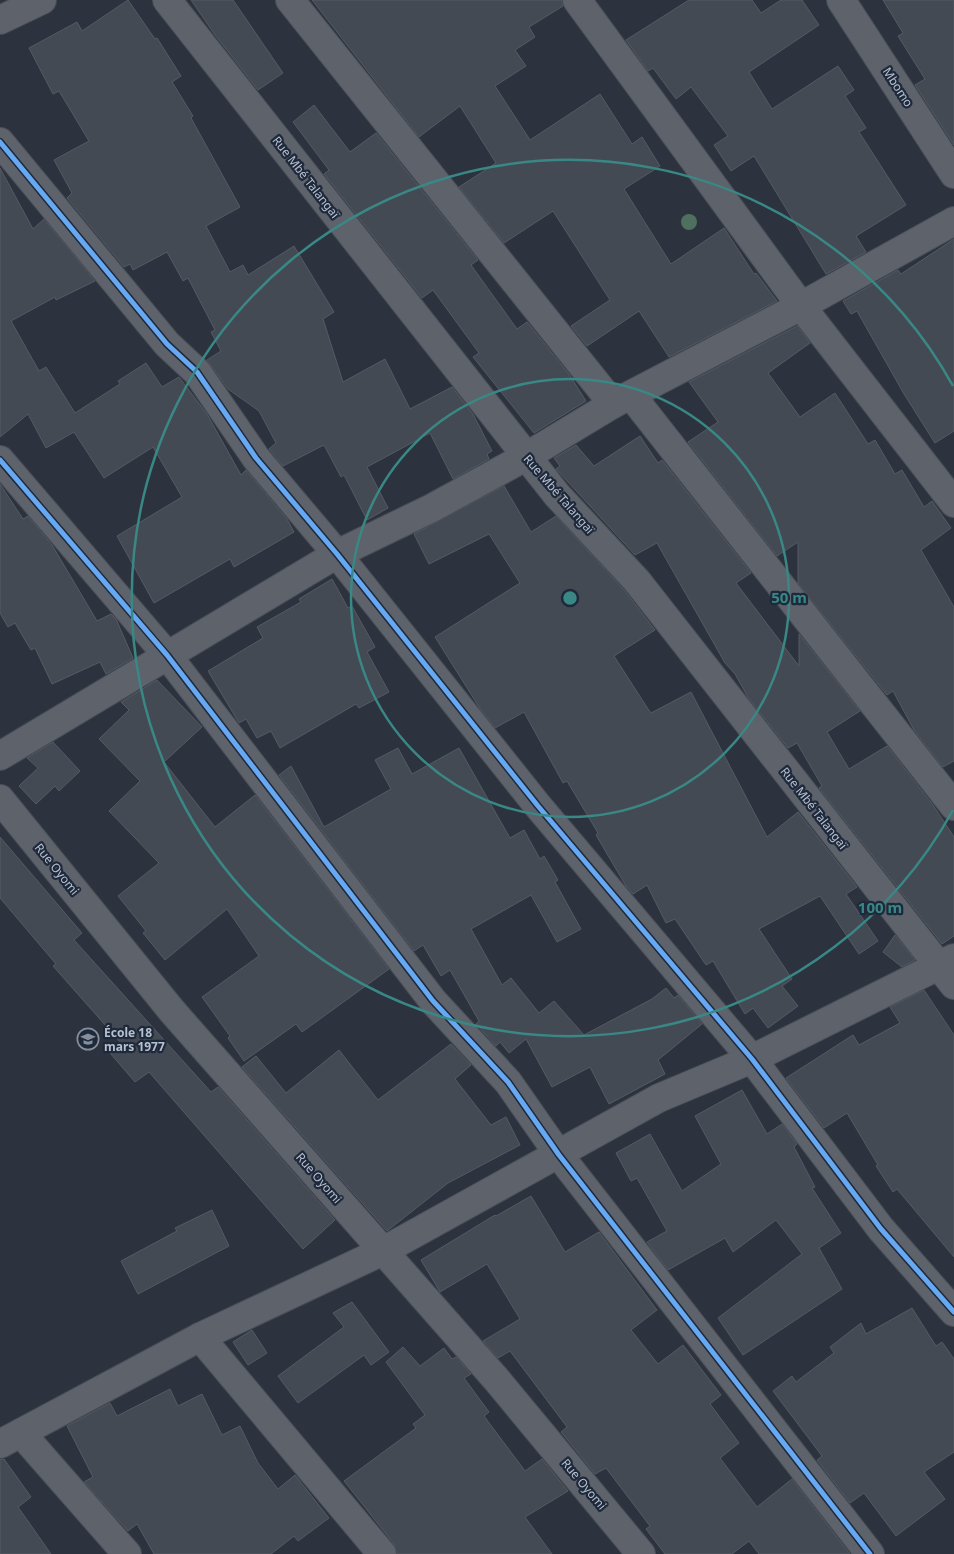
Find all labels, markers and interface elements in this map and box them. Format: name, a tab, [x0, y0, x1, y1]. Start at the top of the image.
street label: Mbomo	[879, 64, 917, 110]
street label: Rue Mbé Talangaï	[269, 132, 344, 222]
street label: Rue Mbé Talangaï	[520, 451, 599, 538]
text: 50 m	[771, 587, 807, 607]
centre of rings	[561, 589, 579, 607]
street label: Rue Mbé Talangaï	[777, 763, 852, 853]
street label: Rue Oyomi	[31, 840, 83, 898]
text: 100 m	[858, 897, 902, 917]
place label: École 18 mars 1977	[104, 1024, 165, 1055]
school or university icon: École 18 mars 1977	[76, 1027, 100, 1051]
street label: Rue Oyomi	[292, 1149, 346, 1207]
street label: Rue Oyomi	[558, 1455, 610, 1513]

